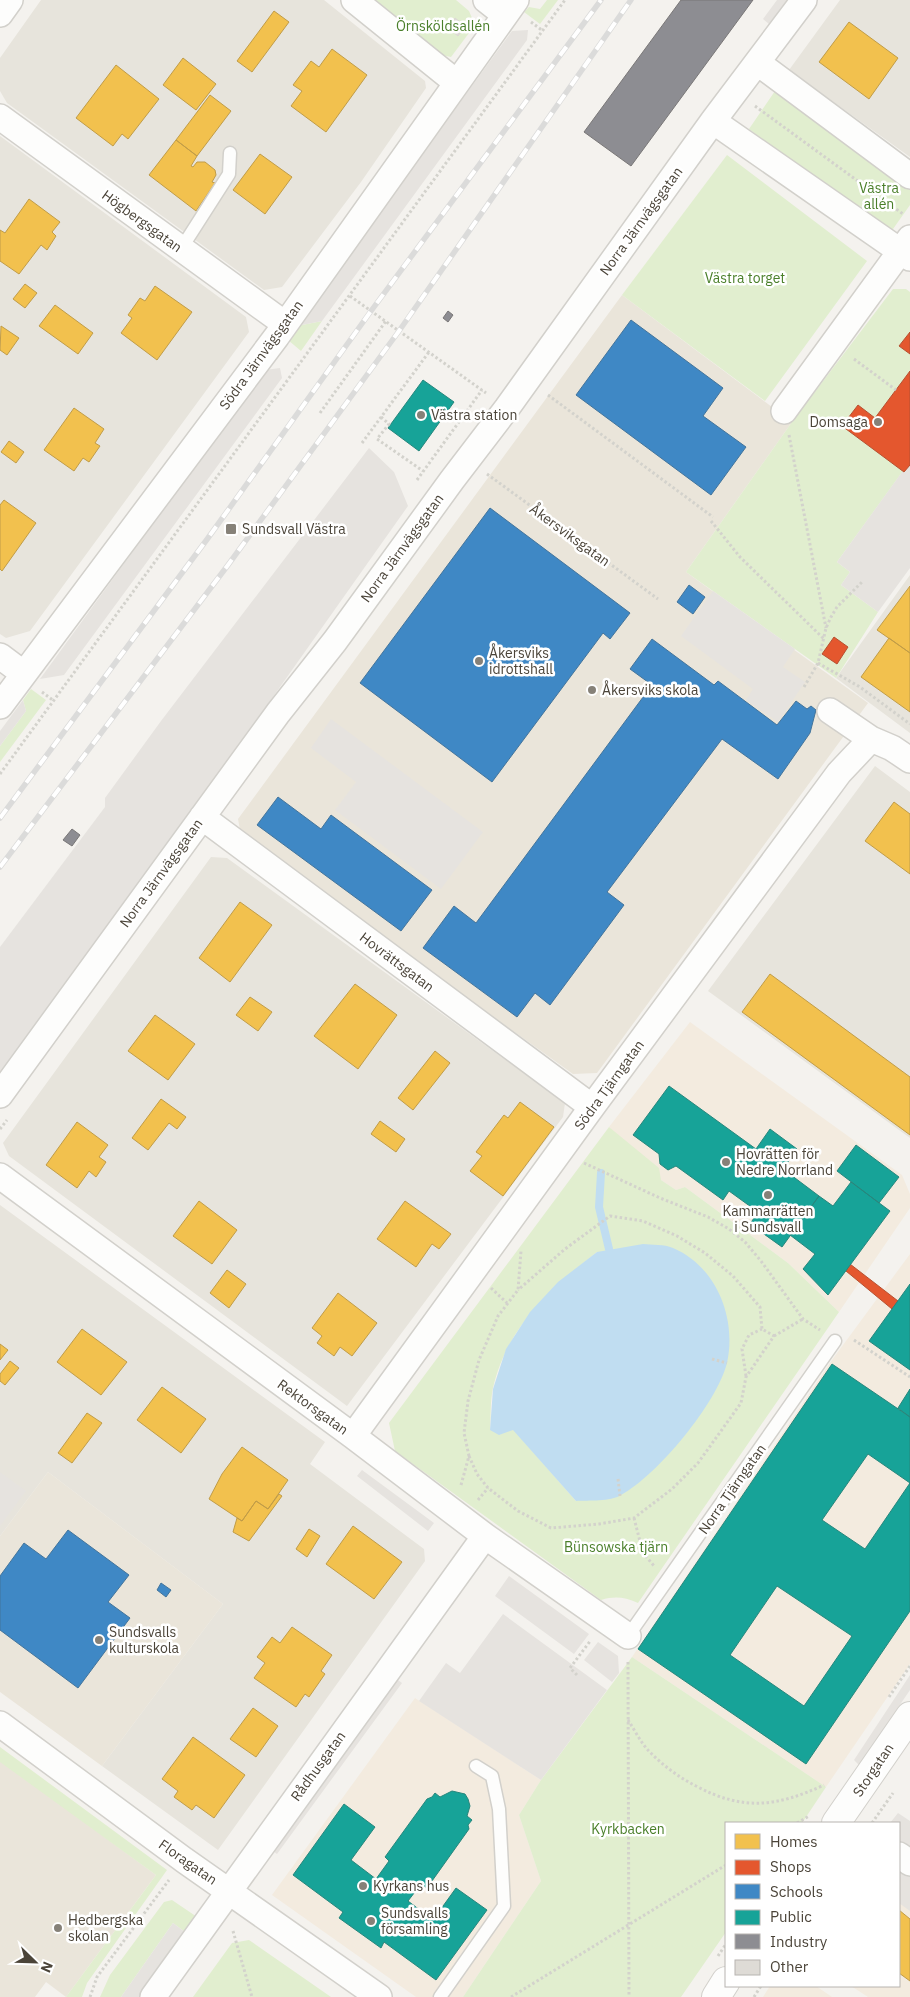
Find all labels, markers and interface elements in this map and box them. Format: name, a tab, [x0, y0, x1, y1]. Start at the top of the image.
park label: Örnsköldsallén	[396, 17, 490, 35]
street label: Norra Järnvägsgatan	[596, 163, 686, 279]
park label: Västra allén	[859, 179, 899, 213]
street label: Högbergsgatan	[98, 186, 186, 256]
park label: Västra torget	[705, 269, 785, 287]
street label: Södra Järnvägsgatan	[215, 297, 307, 413]
place label: Västra station	[431, 406, 517, 424]
marker: Västra station	[415, 409, 427, 421]
place label: Domsaga	[809, 413, 869, 431]
marker: Domsaga	[872, 416, 884, 428]
street label: Norra Järnvägsgatan	[357, 490, 447, 606]
street label: Åkersviksgatan	[526, 499, 614, 570]
place label: Sundsvall Västra	[242, 520, 346, 538]
marker: Sundsvall Västra	[224, 522, 238, 536]
place label: Åkersviks idrottshall	[489, 643, 553, 678]
marker: Åkersviks idrottshall	[473, 655, 485, 667]
place label: Åkersviks skola	[602, 680, 699, 699]
marker: Åkersviks skola	[586, 684, 598, 696]
street label: Norra Järnvägsgatan	[116, 815, 206, 931]
street label: Hovrättsgatan	[356, 928, 438, 996]
street label: Södra Tjärngatan	[570, 1036, 648, 1134]
place label: Hovrätten för Nedre Norrland	[736, 1145, 833, 1179]
marker: Hovrätten för Nedre Norrland	[720, 1156, 732, 1168]
marker: Kammarrätten i Sundsvall	[762, 1189, 774, 1201]
place label: Kammarrätten i Sundsvall	[722, 1202, 814, 1236]
street label: Rektorsgatan	[274, 1375, 352, 1439]
street label: Norra Tjärngatan	[694, 1440, 770, 1538]
park label: Bünsowska tjärn	[564, 1538, 668, 1556]
place label: Sundsvalls kulturskola	[109, 1623, 180, 1657]
marker: Sundsvalls kulturskola	[93, 1634, 105, 1646]
street label: Rådhusgatan	[287, 1727, 349, 1805]
street label: Storgatan	[849, 1740, 897, 1800]
park label: Kyrkbacken	[591, 1820, 665, 1838]
legend	[725, 1822, 900, 1987]
text: Homes	[770, 1832, 818, 1851]
street label: Floragatan	[155, 1835, 221, 1889]
text: Shops	[770, 1857, 812, 1876]
place label: Kyrkans hus	[373, 1877, 450, 1895]
marker: Kyrkans hus	[357, 1880, 369, 1892]
text: Schools	[770, 1882, 823, 1901]
place label: Sundsvalls församling	[381, 1904, 449, 1938]
text: Public	[770, 1907, 812, 1926]
place label: Hedbergska skolan	[68, 1911, 144, 1945]
marker: Sundsvalls församling	[365, 1915, 377, 1927]
marker: Hedbergska skolan	[52, 1922, 64, 1934]
text: Industry	[770, 1932, 828, 1951]
north arrow	[10, 1937, 60, 1987]
text: Other	[770, 1957, 809, 1976]
text: N	[37, 1959, 57, 1975]

